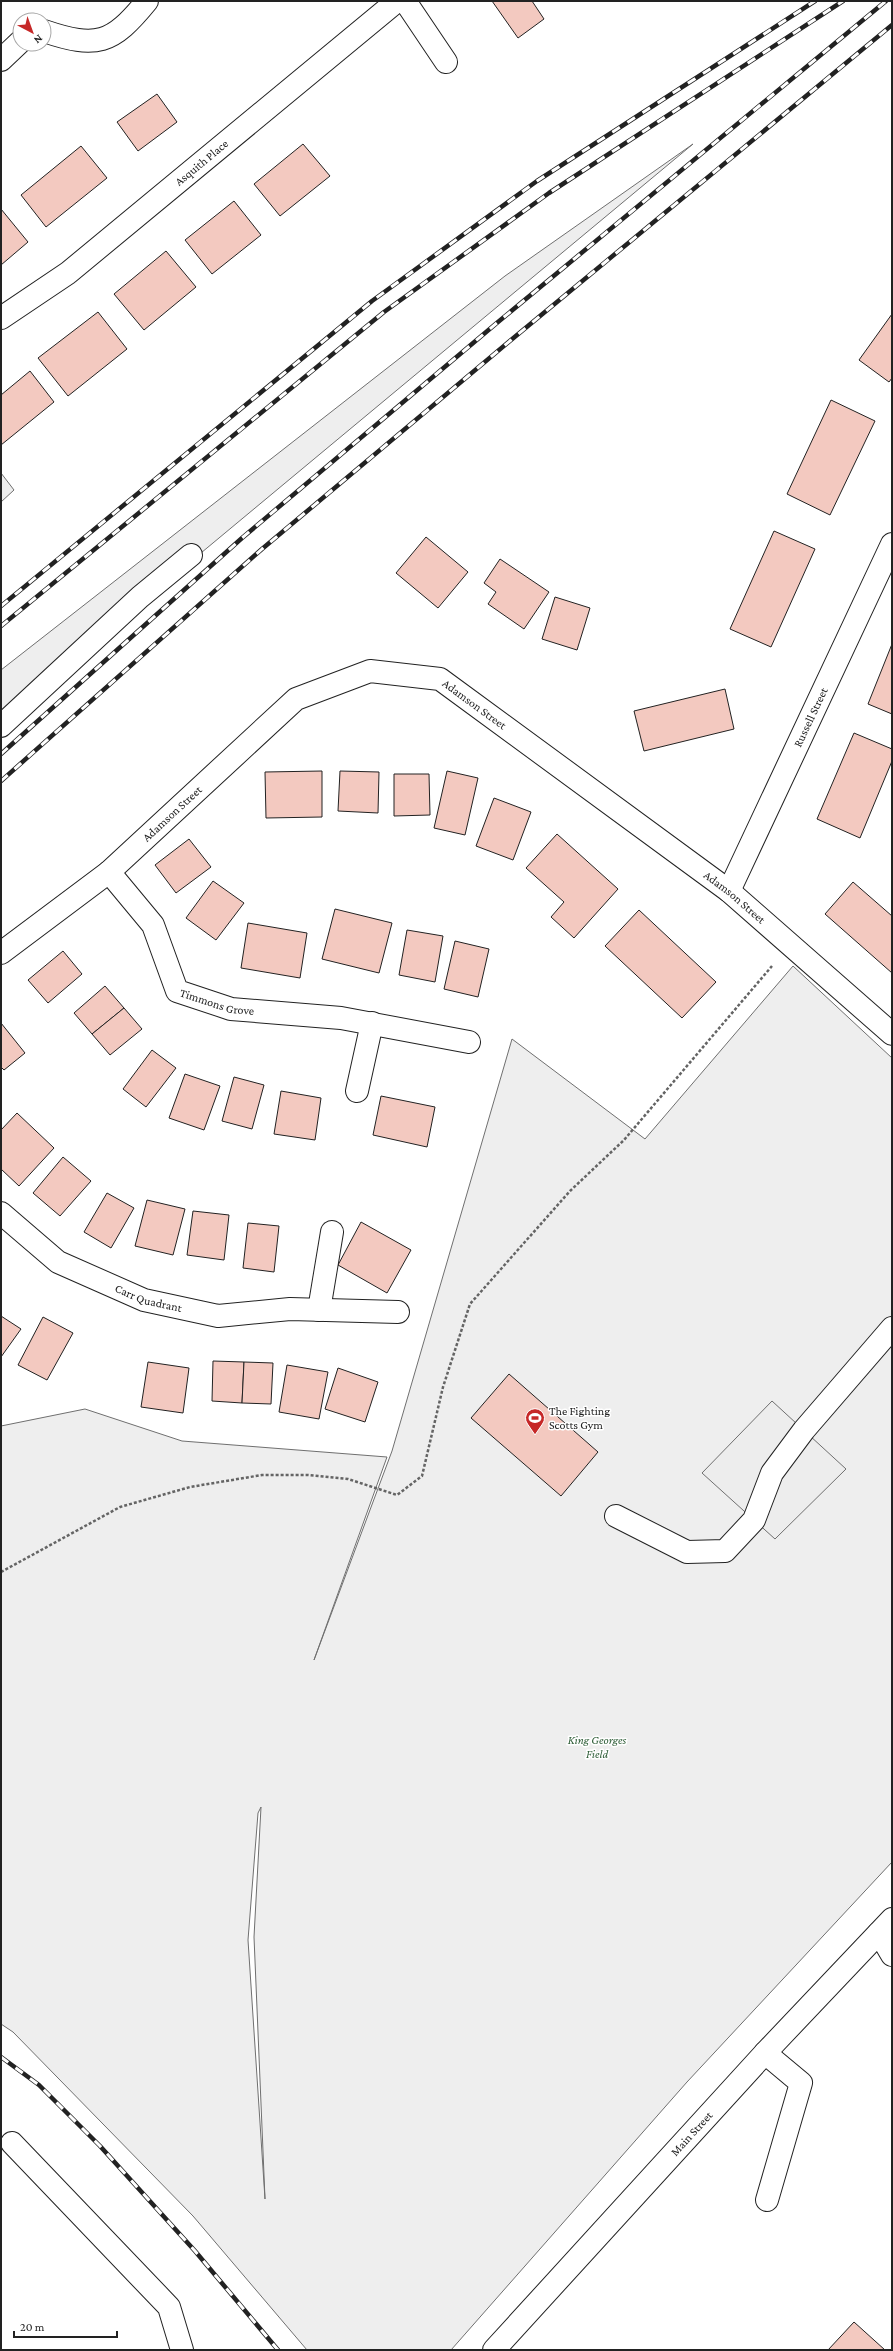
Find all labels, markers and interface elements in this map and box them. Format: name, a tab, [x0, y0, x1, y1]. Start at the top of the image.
north arrow	[12, 12, 52, 52]
text: N	[31, 33, 45, 47]
street label: Asquith Place	[172, 137, 231, 189]
street label: Adamson Street	[440, 676, 510, 733]
street label: Russell Street	[791, 684, 831, 749]
street label: Adamson Street	[140, 782, 205, 845]
street label: Adamson Street	[701, 868, 769, 927]
street label: Timmons Grove	[178, 985, 255, 1018]
street label: Carr Quadrant	[113, 1281, 184, 1315]
place label: The Fighting Scotts Gym	[549, 1404, 610, 1432]
sports icon: The Fighting Scotts Gym	[524, 1407, 546, 1435]
park label: King Georges Field	[568, 1733, 627, 1761]
street label: Main Street	[668, 2108, 716, 2159]
scale bar	[14, 2313, 117, 2339]
text: 20 m	[20, 2320, 45, 2334]

